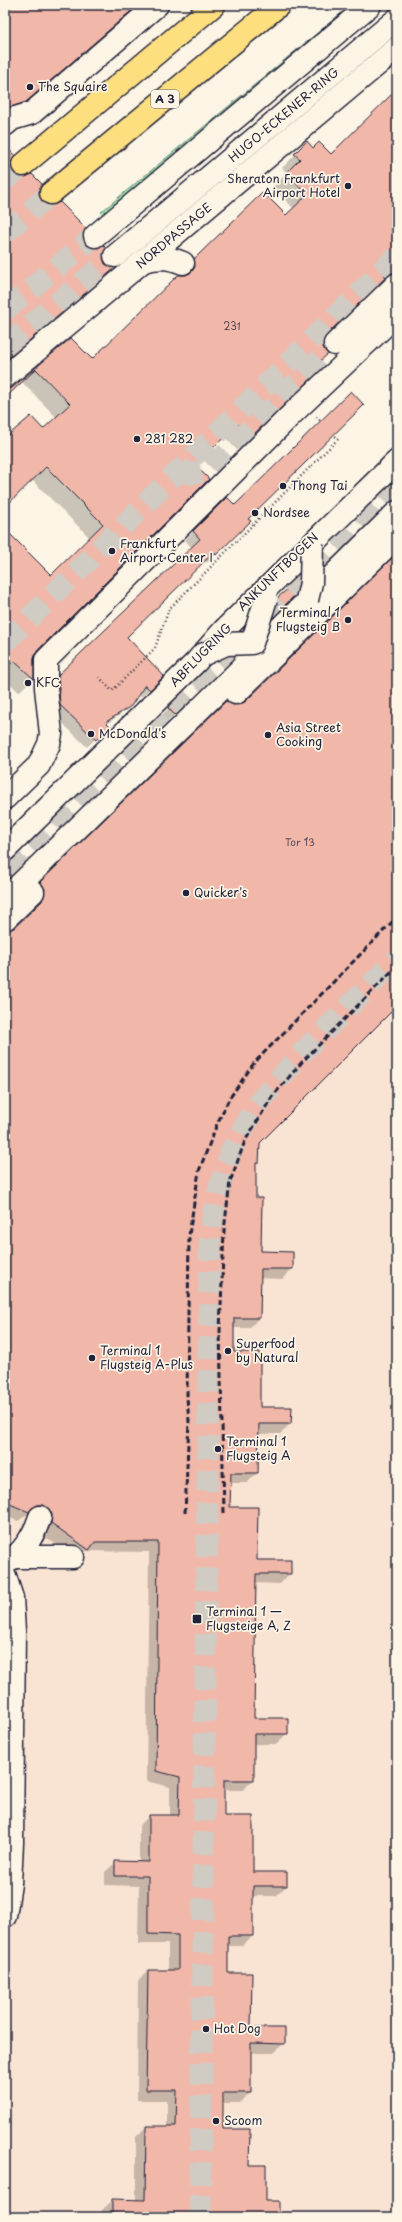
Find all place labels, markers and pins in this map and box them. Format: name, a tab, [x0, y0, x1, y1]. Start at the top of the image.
place label: The Squaire	[38, 77, 107, 95]
marker: The Squaire	[25, 82, 35, 92]
place label: Sheraton Frankfurt Airport Hotel	[227, 169, 340, 201]
marker: Sheraton Frankfurt Airport Hotel	[343, 181, 353, 191]
place label: 281 282	[145, 429, 193, 447]
marker: 281 282	[132, 434, 142, 444]
place label: Thong Tai	[291, 476, 348, 494]
marker: Thong Tai	[278, 481, 288, 491]
place label: Nordsee	[263, 503, 310, 521]
marker: Nordsee	[250, 508, 260, 518]
place label: Frankfurt Airport Center I	[120, 534, 213, 566]
marker: Frankfurt Airport Center I	[107, 546, 117, 556]
place label: Terminal 1 Flugsteig B	[276, 603, 340, 635]
marker: Terminal 1 Flugsteig B	[343, 615, 353, 625]
place label: KFC	[36, 673, 60, 691]
marker: KFC	[23, 678, 33, 688]
place label: Asia Street Cooking	[276, 718, 341, 750]
place label: McDonald's	[99, 724, 167, 742]
marker: McDonald's	[86, 729, 96, 739]
marker: Asia Street Cooking	[263, 730, 273, 740]
place label: Quicker's	[194, 883, 248, 901]
marker: Quicker's	[181, 888, 191, 898]
place label: Superfood by Natural	[236, 1334, 298, 1366]
place label: Terminal 1 Flugsteig A-Plus	[100, 1341, 194, 1373]
marker: Superfood by Natural	[223, 1346, 233, 1356]
marker: Terminal 1 Flugsteig A-Plus	[87, 1353, 97, 1363]
place label: Terminal 1 Flugsteig A	[226, 1432, 290, 1464]
marker: Terminal 1 Flugsteig A	[213, 1444, 223, 1454]
place label: Terminal 1 — Flugsteige A, Z	[206, 1602, 291, 1634]
marker: Terminal 1 — Flugsteige A, Z	[191, 1613, 203, 1625]
place label: Hot Dog	[214, 2019, 261, 2037]
marker: Hot Dog	[201, 2024, 211, 2034]
place label: Scoom	[224, 2111, 262, 2129]
marker: Scoom	[211, 2116, 221, 2126]

